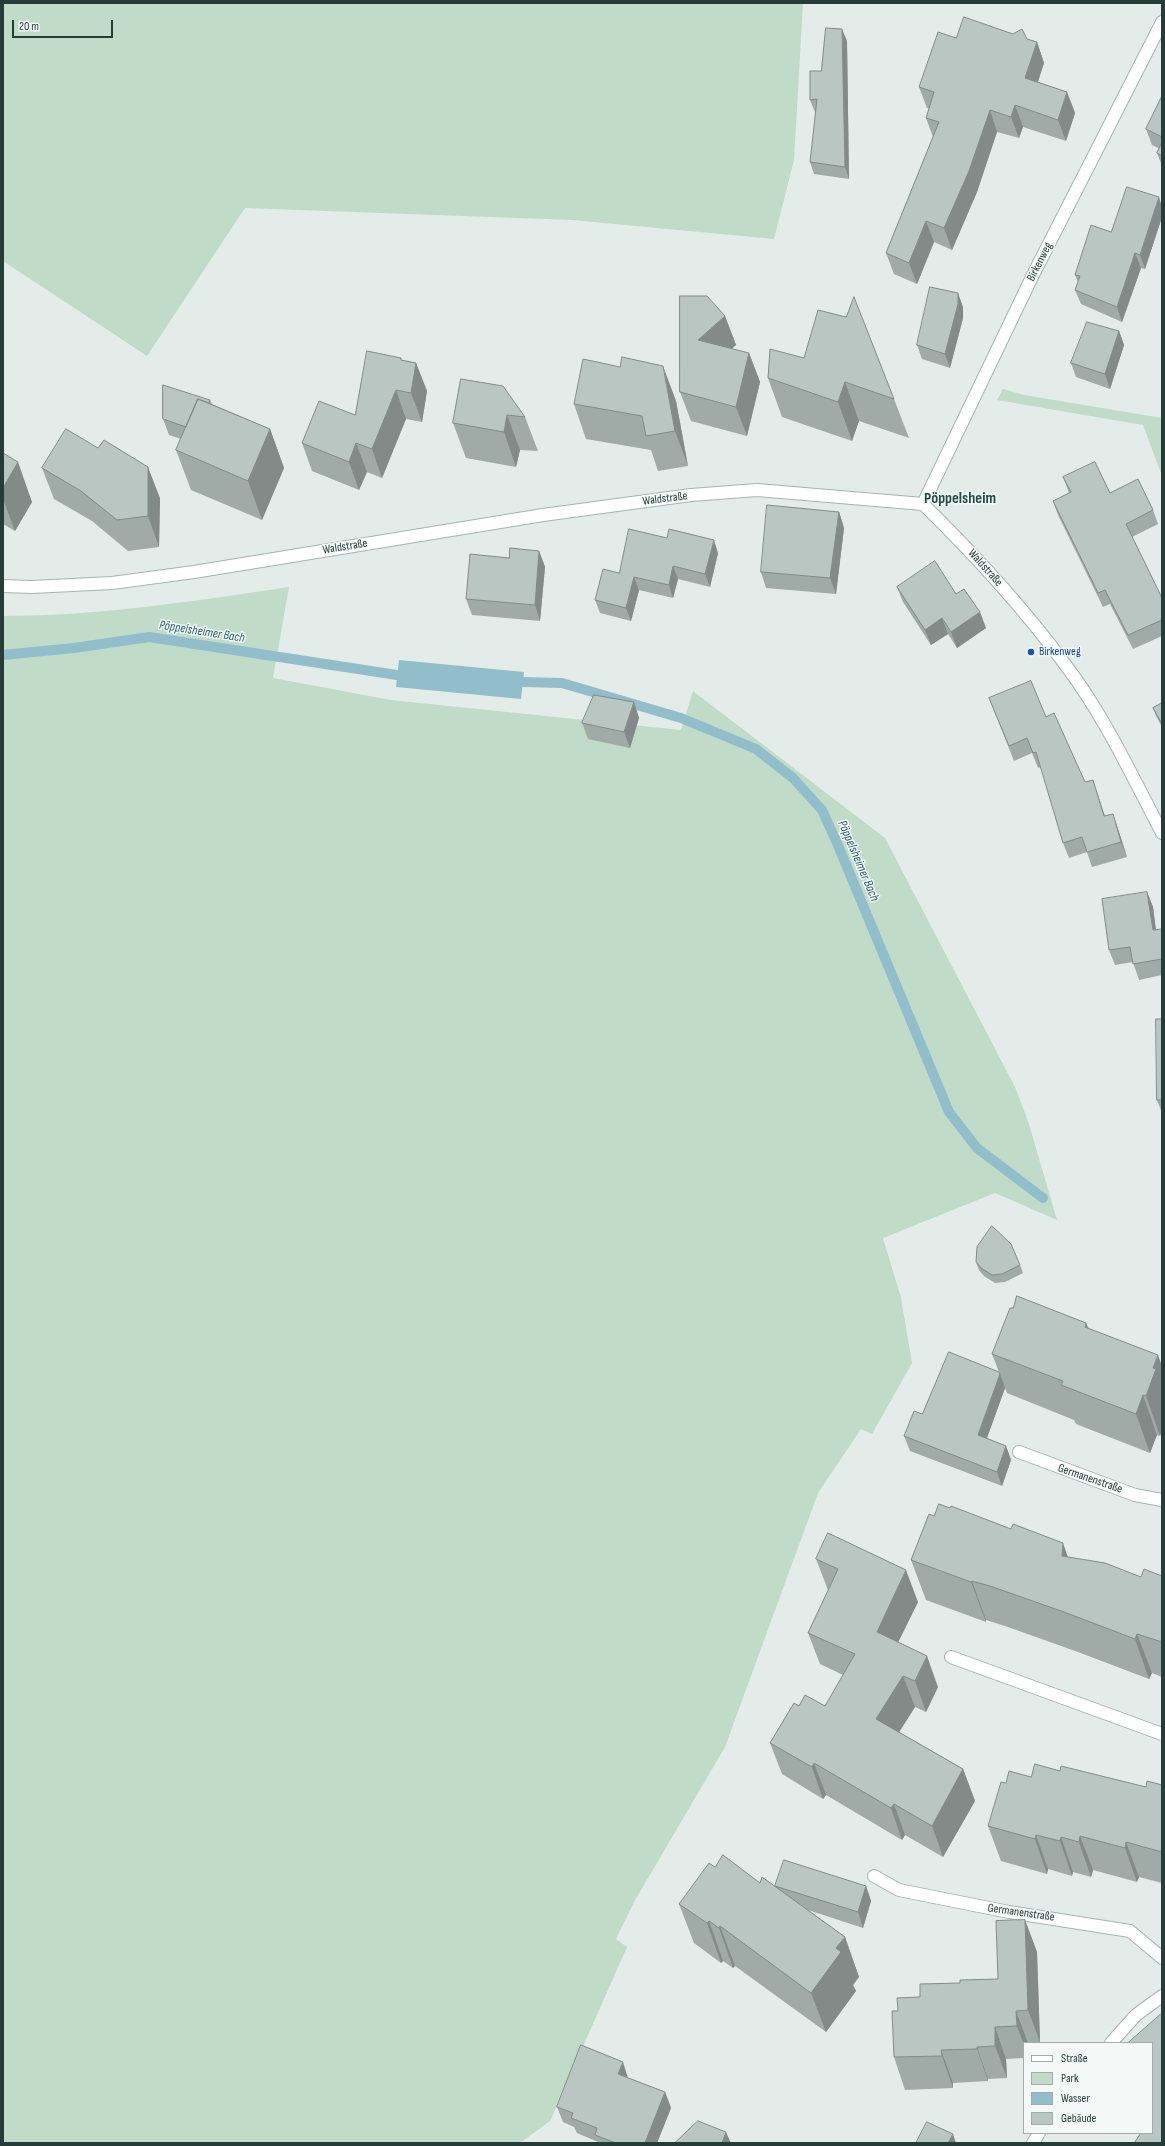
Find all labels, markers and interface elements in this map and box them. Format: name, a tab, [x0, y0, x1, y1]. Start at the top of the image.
scale bar	[14, 12, 115, 38]
text: 20 m	[19, 19, 39, 34]
street label: Birkenweg	[1024, 240, 1056, 284]
street label: Waldstraße	[642, 489, 688, 509]
district label: Pöppelsheim	[924, 489, 996, 509]
street label: Waldstraße	[322, 536, 368, 558]
street label: Waldstraße	[965, 546, 1005, 590]
water label: Pöppelsheimer Bach	[158, 618, 246, 646]
place label: Birkenweg	[1039, 645, 1081, 659]
marker: Birkenweg	[1026, 647, 1036, 657]
water label: Pöppelsheimer Bach	[834, 818, 882, 904]
street label: Germanenstraße	[1056, 1461, 1124, 1497]
street label: Germanenstraße	[987, 1901, 1055, 1925]
legend	[1023, 2042, 1153, 2134]
text: Straße	[1061, 2051, 1088, 2066]
text: Park	[1061, 2071, 1079, 2086]
text: Wasser	[1061, 2091, 1090, 2106]
text: Gebäude	[1061, 2111, 1096, 2126]

